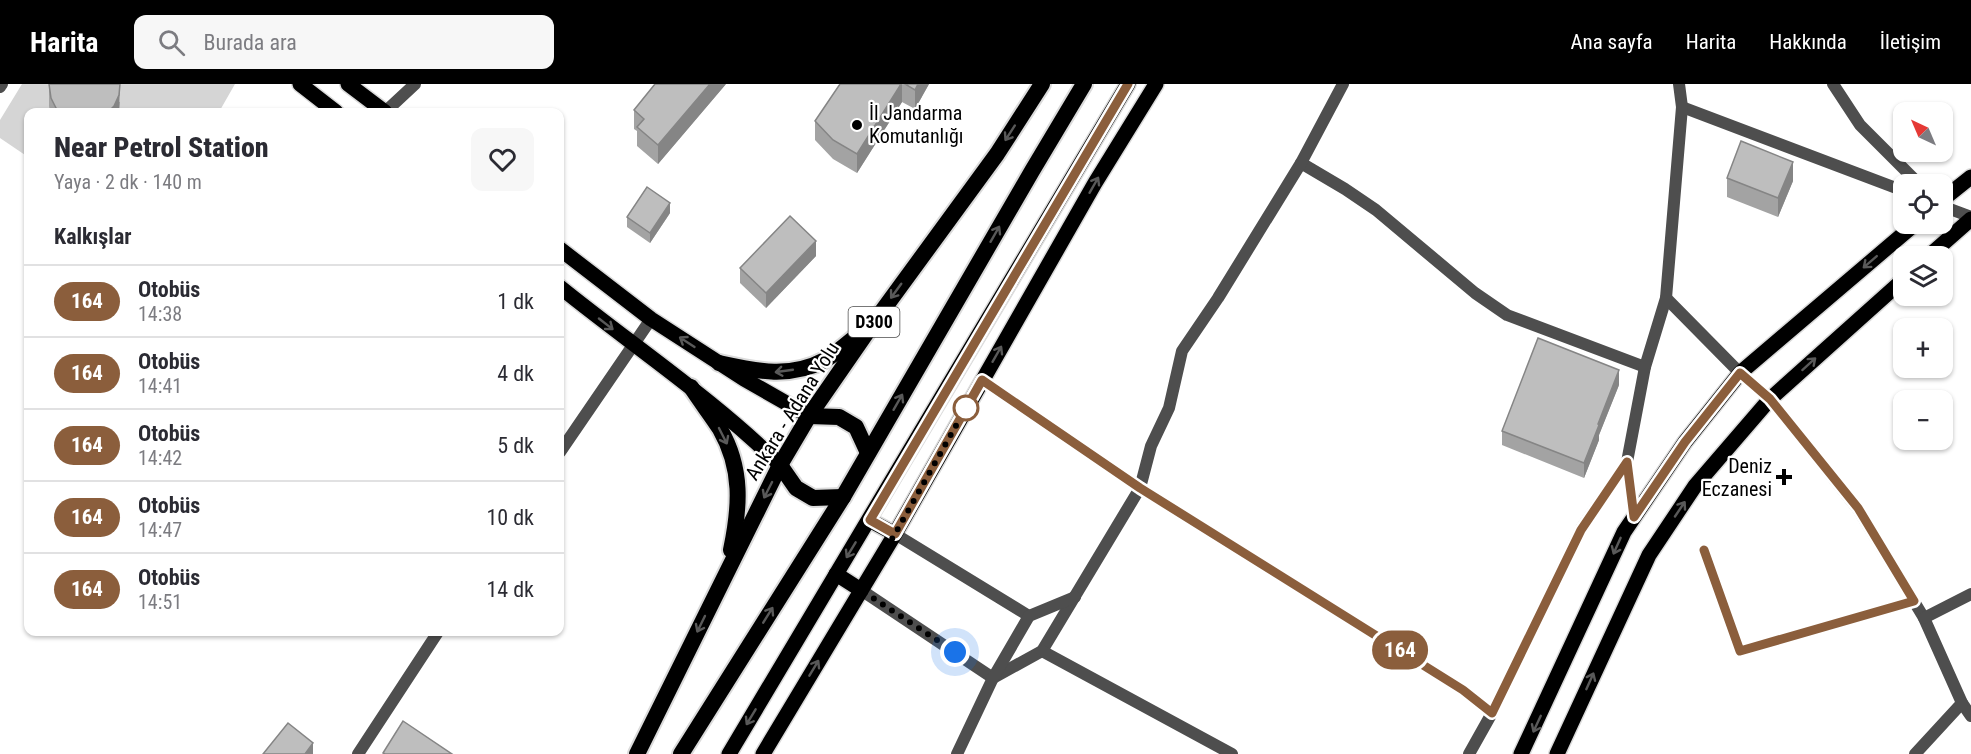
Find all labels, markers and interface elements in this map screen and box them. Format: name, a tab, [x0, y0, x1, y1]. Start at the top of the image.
search box	[134, 15, 554, 69]
text: Harita	[30, 26, 98, 59]
icon: search	[155, 26, 188, 59]
text: Burada ara	[203, 30, 297, 55]
text: Ana sayfa	[1570, 30, 1653, 54]
text: Harita	[1686, 30, 1736, 54]
text: Hakkında	[1769, 30, 1847, 54]
text: İletişim	[1880, 30, 1941, 54]
place label: İl Jandarma Komutanlığı	[869, 101, 963, 148]
north arrow	[1893, 102, 1953, 162]
map controls	[1893, 102, 1953, 450]
marker: İl Jandarma Komutanlığı	[850, 118, 864, 132]
one-way arrow	[1004, 124, 1016, 141]
button: heart	[471, 128, 534, 191]
text: Near Petrol Station	[54, 131, 269, 164]
text: Yaya · 2 dk · 140 m	[54, 170, 202, 194]
button: locate	[1893, 174, 1953, 234]
one-way arrow	[1089, 177, 1101, 194]
text: Kalkışlar	[54, 224, 132, 249]
one-way arrow	[990, 225, 1002, 242]
button: layers	[1893, 246, 1953, 306]
one-way arrow	[1862, 255, 1878, 268]
text: Otobüs	[138, 277, 200, 302]
one-way arrow	[890, 283, 903, 299]
text: 164	[71, 289, 103, 313]
text: 1 dk	[497, 289, 534, 314]
text: 14:38	[138, 302, 182, 326]
road number: D300	[848, 307, 900, 337]
one-way arrow	[597, 317, 613, 330]
button: +	[1893, 318, 1953, 378]
one-way arrow	[679, 336, 696, 348]
street label: Ankara - Adana Yolu	[740, 338, 844, 484]
one-way arrow	[991, 346, 1003, 363]
text: Otobüs	[138, 349, 200, 374]
one-way arrow	[1801, 357, 1816, 371]
text: 164	[71, 361, 103, 385]
text: 4 dk	[497, 361, 534, 386]
one-way arrow	[775, 365, 795, 376]
text: 14:41	[138, 374, 182, 398]
button: −	[1893, 390, 1953, 450]
one-way arrow	[892, 394, 904, 411]
unlabelled marker	[953, 395, 979, 421]
text: Otobüs	[138, 421, 200, 446]
one-way arrow	[717, 427, 729, 445]
text: 164	[71, 433, 103, 457]
text: 5 dk	[497, 433, 534, 458]
text: 14:42	[138, 446, 182, 470]
place label: Deniz Eczanesi	[1702, 454, 1772, 501]
marker: Deniz Eczanesi	[1777, 470, 1791, 484]
one-way arrow	[761, 480, 773, 498]
text: Otobüs	[138, 493, 200, 518]
one-way arrow	[1674, 501, 1686, 518]
text: 164	[71, 505, 103, 529]
text: 10 dk	[486, 505, 534, 530]
text: 14:47	[138, 518, 182, 542]
one-way arrow	[1611, 537, 1623, 555]
one-way arrow	[845, 541, 857, 558]
text: Otobüs	[138, 565, 200, 590]
text: 164	[71, 577, 103, 601]
text: 14 dk	[486, 577, 534, 602]
text: 14:51	[138, 590, 182, 614]
one-way arrow	[762, 607, 774, 624]
one-way arrow	[694, 615, 706, 633]
line badge: 164	[1366, 630, 1434, 670]
your location	[940, 637, 970, 667]
text: 164	[1384, 638, 1416, 662]
one-way arrow	[809, 660, 821, 677]
one-way arrow	[1584, 673, 1596, 691]
one-way arrow	[745, 708, 757, 725]
one-way arrow	[1530, 714, 1542, 732]

